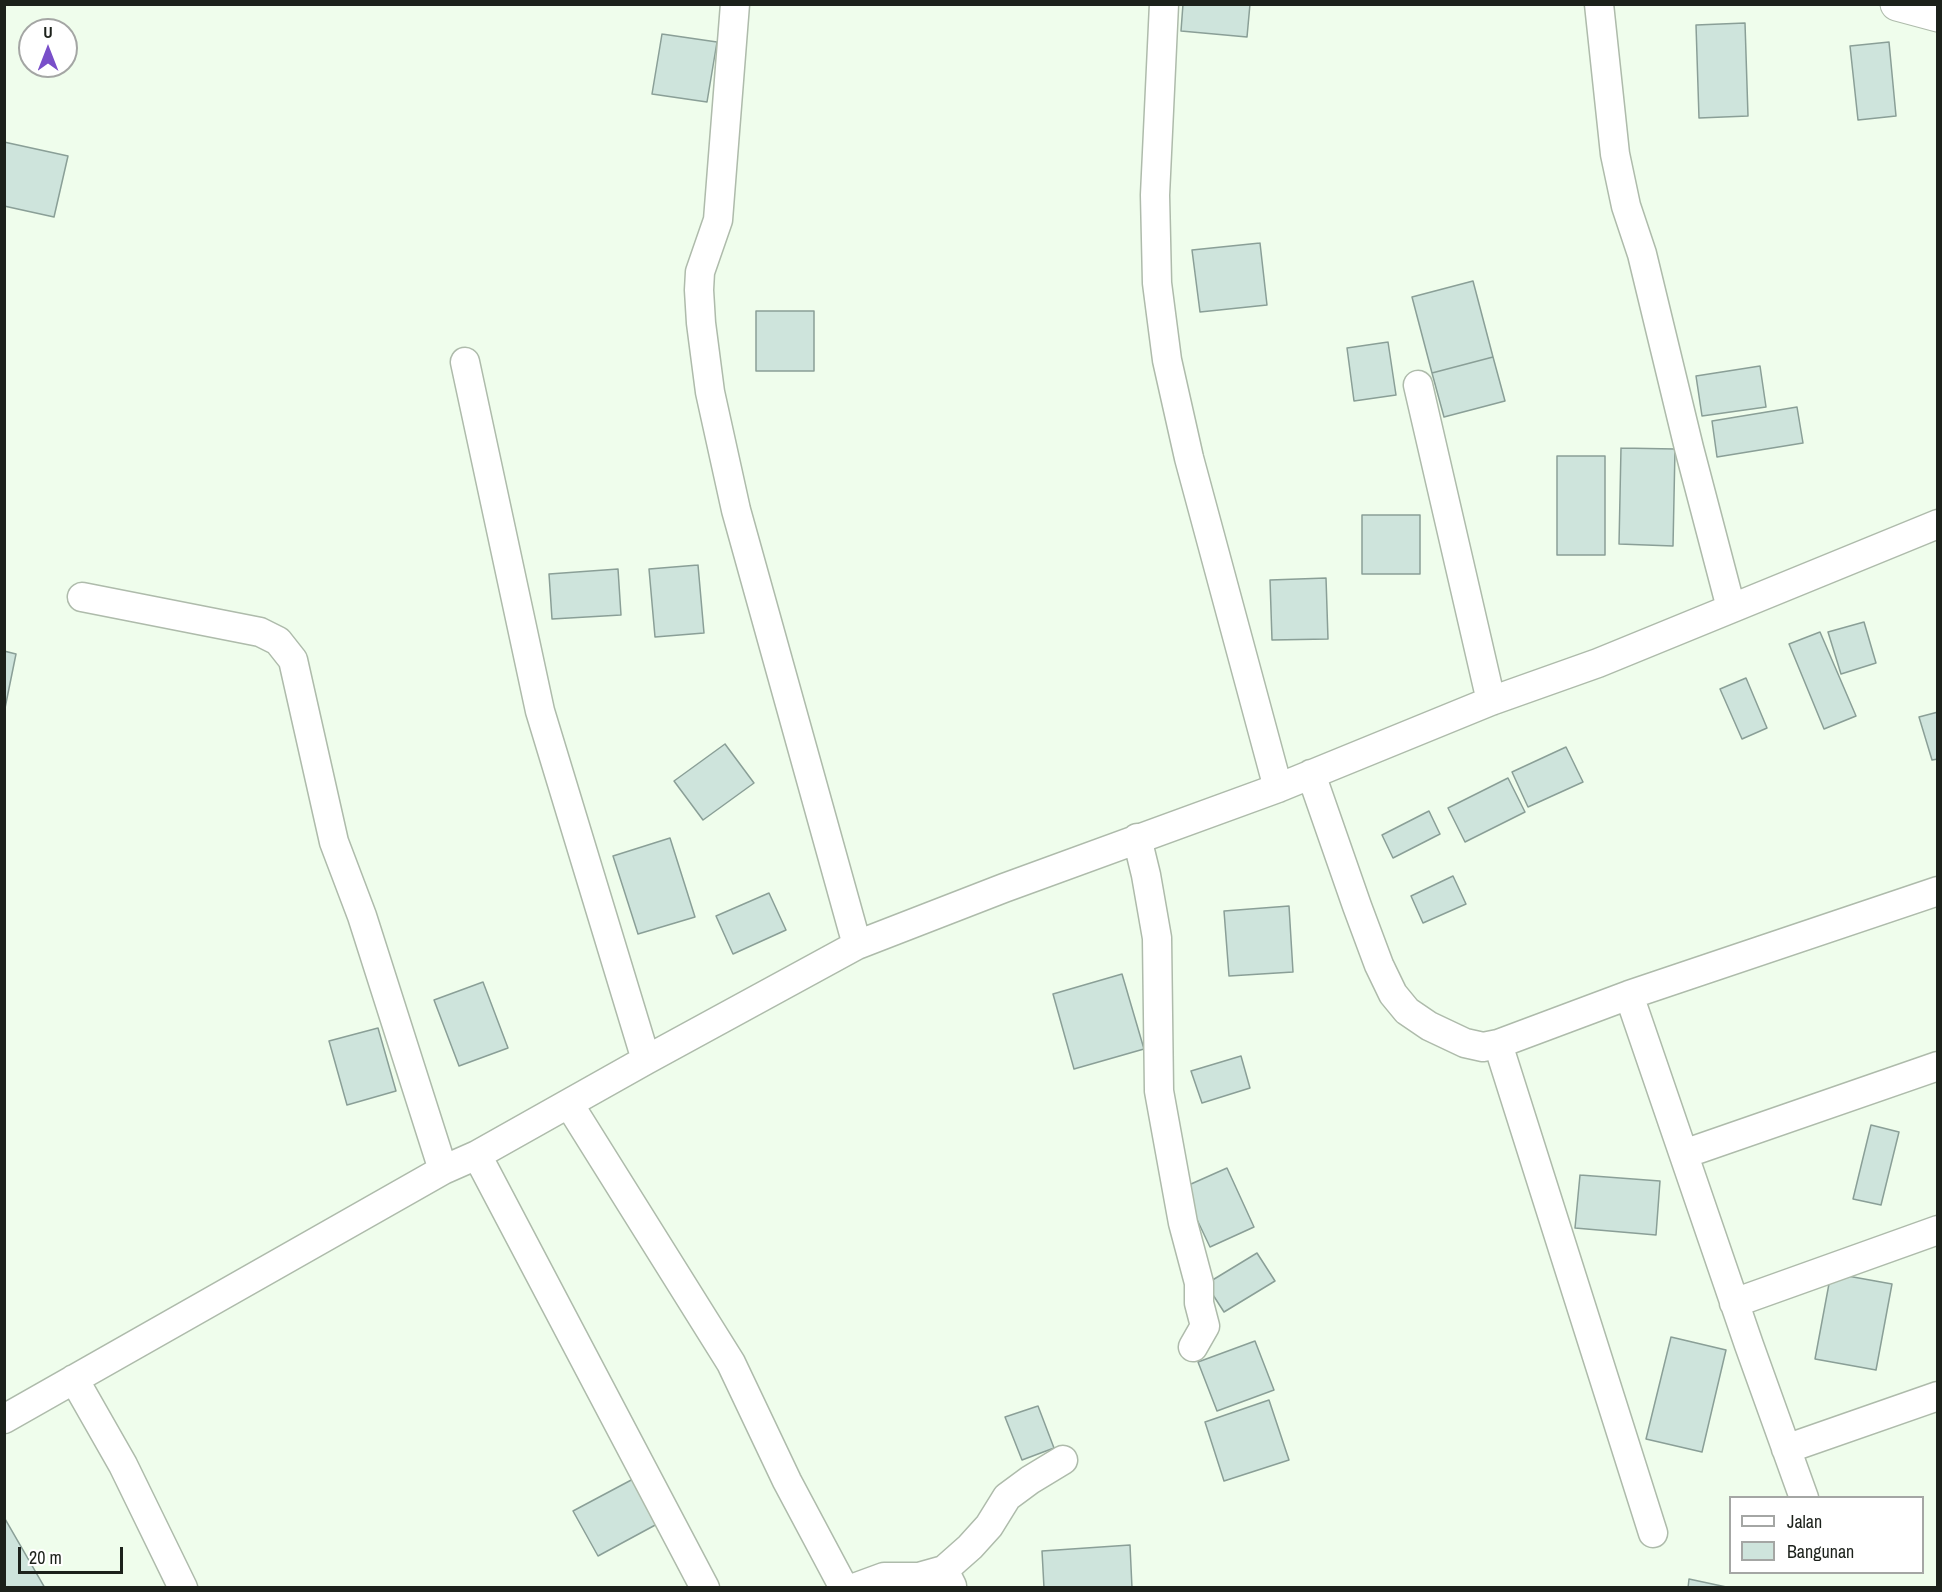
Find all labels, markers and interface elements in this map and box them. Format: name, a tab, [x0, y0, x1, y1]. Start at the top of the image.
north arrow	[18, 18, 78, 78]
text: U	[43, 21, 53, 43]
legend	[1729, 1496, 1924, 1574]
text: Jalan	[1787, 1509, 1822, 1534]
scale bar	[21, 1535, 126, 1573]
text: Bangunan	[1787, 1539, 1854, 1564]
text: 20 m	[29, 1545, 62, 1570]

